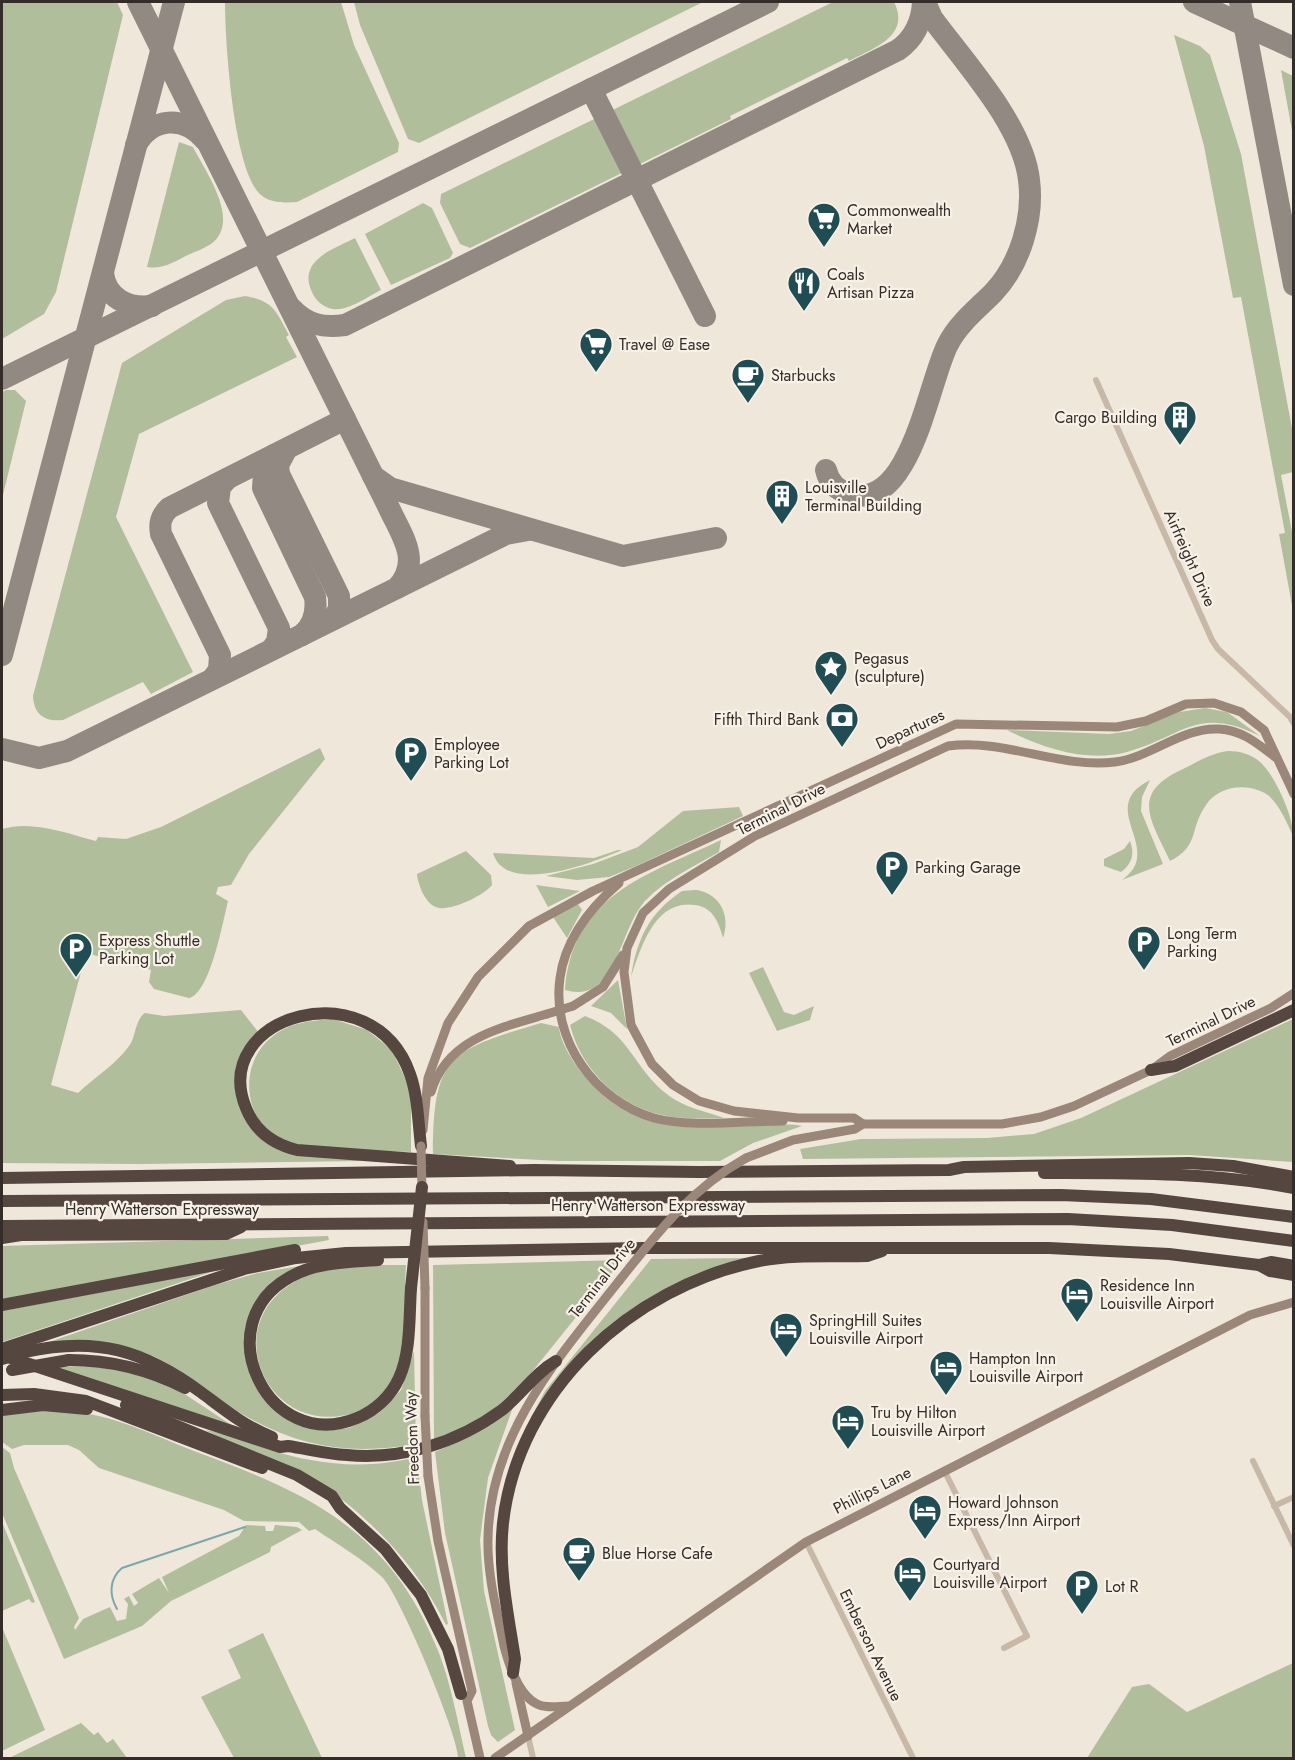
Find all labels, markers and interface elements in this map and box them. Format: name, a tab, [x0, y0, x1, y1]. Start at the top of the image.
place label: Commonwealth Market	[847, 199, 951, 240]
supermarket icon: Commonwealth Market	[806, 201, 842, 248]
place label: Coals Artisan Pizza	[827, 263, 914, 304]
restaurant icon: Coals Artisan Pizza	[786, 265, 822, 312]
supermarket icon: Travel @ Ease	[578, 326, 614, 373]
place label: Travel @ Ease	[619, 333, 710, 356]
cafe icon: Starbucks	[730, 357, 766, 404]
place label: Starbucks	[771, 364, 835, 387]
building icon: Cargo Building	[1162, 399, 1198, 446]
place label: Cargo Building	[1054, 406, 1157, 429]
place label: Louisville Terminal Building	[805, 476, 922, 517]
building icon: Louisville Terminal Building	[764, 478, 800, 525]
street label: Airfreight Drive	[1158, 506, 1222, 610]
place label: Pegasus (sculpture)	[854, 647, 925, 688]
place icon: Pegasus (sculpture)	[813, 649, 849, 696]
bank icon: Fifth Third Bank	[824, 701, 860, 748]
street label: Departures	[872, 703, 948, 755]
place label: Fifth Third Bank	[714, 708, 820, 731]
place label: Employee Parking Lot	[434, 733, 509, 774]
parking icon: Employee Parking Lot	[393, 735, 429, 782]
street label: Terminal Drive	[733, 777, 829, 841]
parking icon: Parking Garage	[874, 849, 910, 896]
place label: Parking Garage	[915, 856, 1021, 879]
place label: Long Term Parking	[1167, 922, 1237, 963]
parking icon: Long Term Parking	[1126, 924, 1162, 971]
place label: Express Shuttle Parking Lot	[99, 929, 200, 970]
parking icon: Express Shuttle Parking Lot	[58, 931, 94, 978]
street label: Terminal Drive	[1163, 990, 1259, 1052]
street label: Henry Watterson Expressway	[551, 1194, 746, 1217]
street label: Henry Watterson Expressway	[65, 1198, 260, 1221]
street label: Terminal Drive	[563, 1233, 641, 1323]
place label: Residence Inn Louisville Airport	[1100, 1274, 1214, 1315]
hotel icon: Residence Inn Louisville Airport	[1059, 1276, 1095, 1323]
place label: SpringHill Suites Louisville Airport	[809, 1309, 923, 1350]
hotel icon: SpringHill Suites Louisville Airport	[768, 1311, 804, 1358]
place label: Hampton Inn Louisville Airport	[969, 1347, 1083, 1388]
hotel icon: Hampton Inn Louisville Airport	[928, 1349, 964, 1396]
street label: Freedom Way	[399, 1390, 425, 1485]
place label: Tru by Hilton Louisville Airport	[871, 1401, 985, 1442]
hotel icon: Tru by Hilton Louisville Airport	[830, 1403, 866, 1450]
street label: Phillips Lane	[829, 1461, 915, 1519]
place label: Howard Johnson Express/Inn Airport	[948, 1491, 1080, 1532]
hotel icon: Howard Johnson Express/Inn Airport	[907, 1493, 943, 1540]
cafe icon: Blue Horse Cafe	[561, 1535, 597, 1582]
place label: Blue Horse Cafe	[602, 1542, 713, 1565]
place label: Courtyard Louisville Airport	[933, 1553, 1047, 1594]
hotel icon: Courtyard Louisville Airport	[892, 1555, 928, 1602]
parking icon: Lot R	[1064, 1568, 1100, 1615]
place label: Lot R	[1105, 1575, 1139, 1598]
street label: Emberson Avenue	[834, 1585, 908, 1705]

